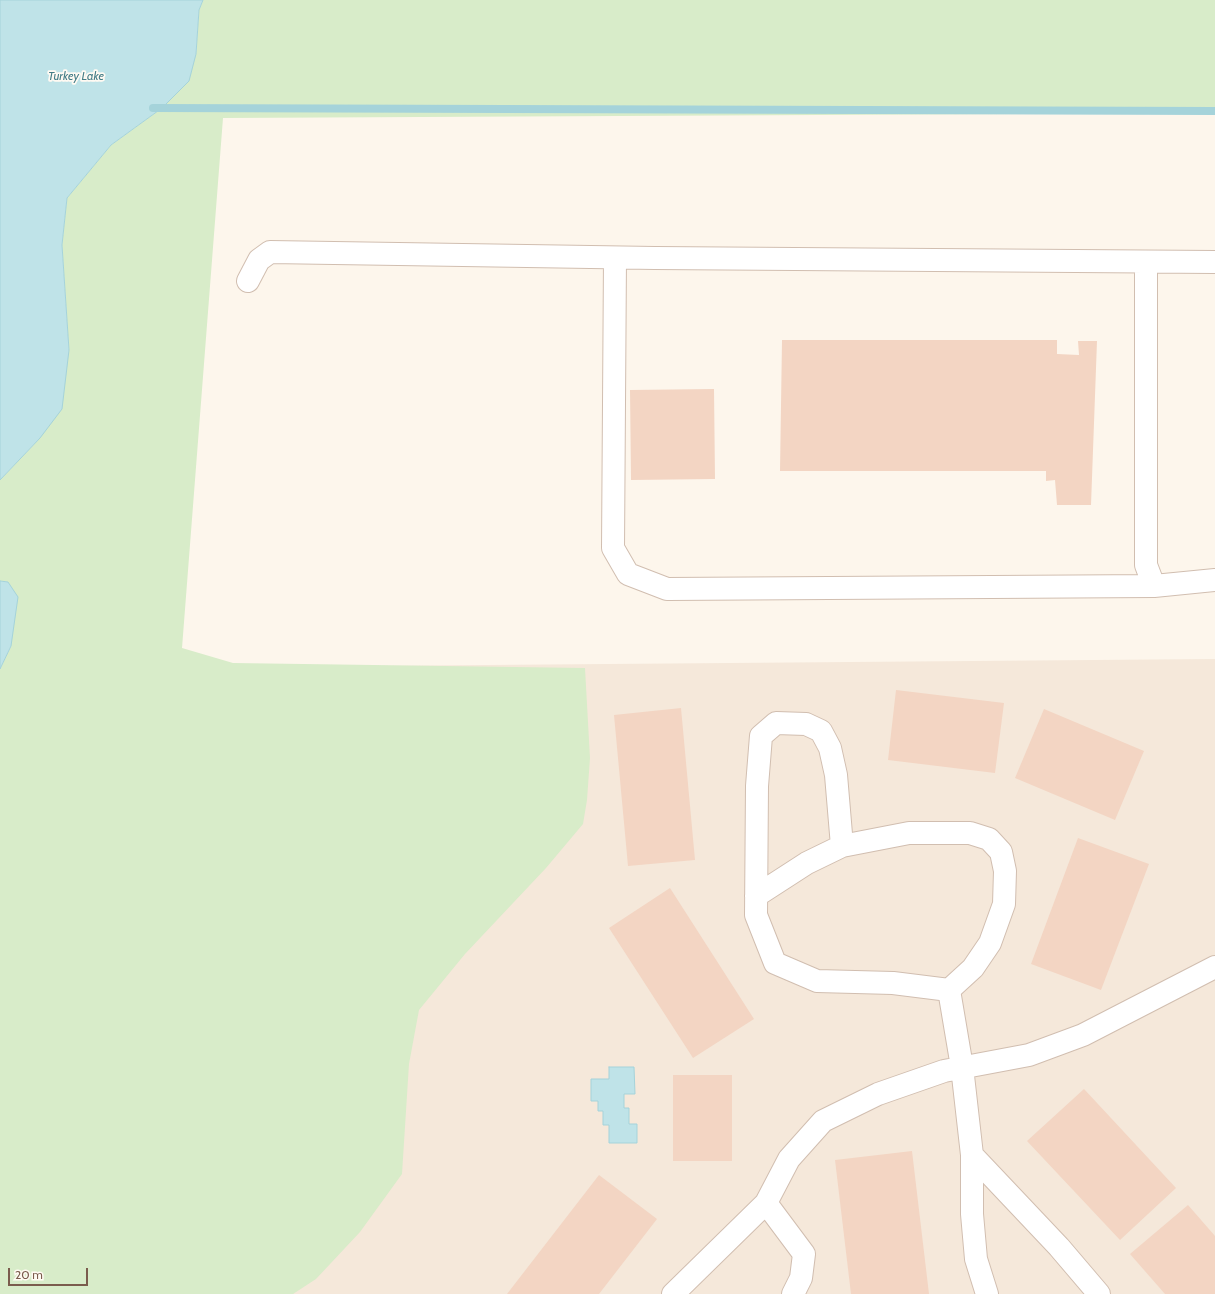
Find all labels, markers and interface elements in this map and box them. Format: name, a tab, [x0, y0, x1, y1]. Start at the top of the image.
water label: Turkey Lake	[48, 69, 104, 83]
scale bar	[10, 1260, 90, 1286]
text: 20 m	[15, 1267, 43, 1282]

